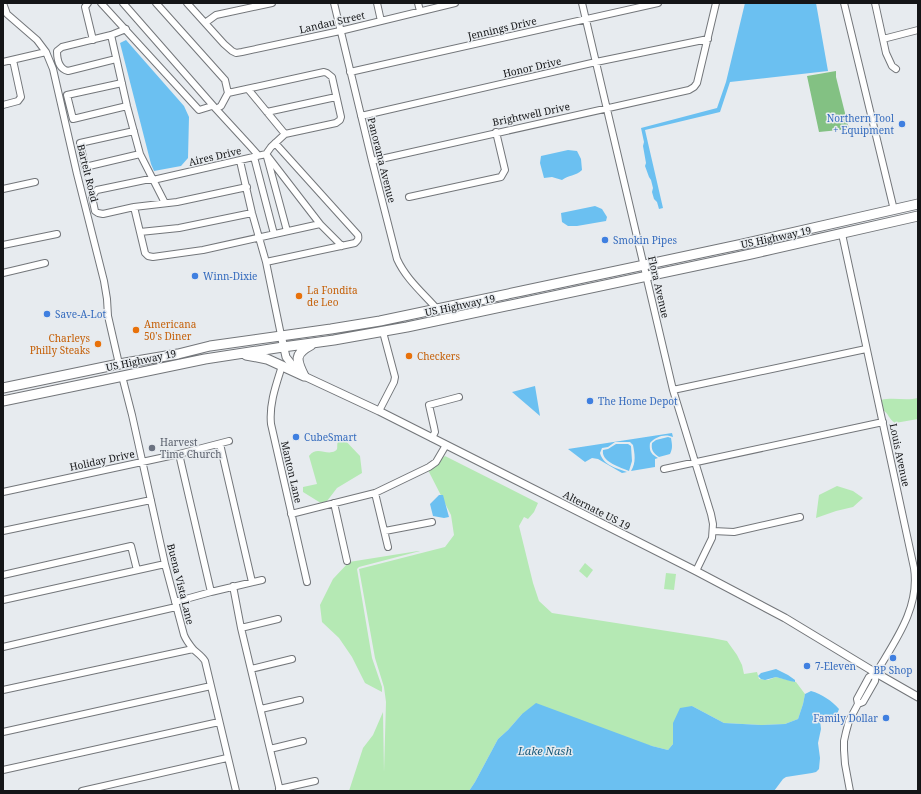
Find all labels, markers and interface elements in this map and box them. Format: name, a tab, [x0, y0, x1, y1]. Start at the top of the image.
street label: Landau Street	[298, 8, 367, 36]
street label: Jennings Drive	[465, 13, 538, 43]
street label: Honor Drive	[501, 53, 563, 81]
street label: Brightwell Drive	[491, 99, 571, 129]
place label: Northern Tool + Equipment	[827, 111, 894, 137]
street label: Panorama Avenue	[365, 116, 399, 204]
marker: Northern Tool + Equipment	[897, 119, 907, 129]
street label: Bartelt Road	[74, 143, 102, 203]
street label: Aires Drive	[187, 143, 243, 169]
street label: US Highway 19	[740, 223, 812, 251]
place label: Smokin Pipes	[613, 233, 677, 247]
marker: Smokin Pipes	[600, 235, 610, 245]
street label: Flora Avenue	[645, 255, 673, 319]
place label: Winn-Dixie	[203, 269, 257, 283]
marker: Winn-Dixie	[190, 271, 200, 281]
place label: La Fondita de Leo	[307, 283, 358, 309]
marker: La Fondita de Leo	[294, 291, 304, 301]
street label: US Highway 19	[424, 291, 496, 319]
place label: Save-A-Lot	[55, 307, 106, 321]
marker: Save-A-Lot	[42, 309, 52, 319]
place label: Americana 50's Diner	[144, 317, 197, 343]
marker: Americana 50's Diner	[131, 325, 141, 335]
place label: Charleys Philly Steaks	[30, 331, 90, 357]
marker: Charleys Philly Steaks	[93, 339, 103, 349]
street label: US Highway 19	[105, 346, 177, 374]
place label: Checkers	[417, 349, 460, 363]
marker: Checkers	[404, 351, 414, 361]
place label: The Home Depot	[598, 394, 678, 408]
marker: The Home Depot	[585, 396, 595, 406]
street label: Louis Avenue	[886, 422, 914, 488]
place label: CubeSmart	[304, 430, 357, 444]
marker: CubeSmart	[291, 432, 301, 442]
place label: Harvest Time Church	[160, 435, 222, 461]
street label: Manton Lane	[278, 440, 306, 504]
marker: Harvest Time Church	[147, 443, 157, 453]
street label: Holiday Drive	[68, 446, 136, 474]
street label: Alternate US 19	[561, 487, 633, 533]
street label: Buena Vista Lane	[164, 542, 198, 626]
marker: BP Shop	[888, 653, 898, 663]
place label: 7-Eleven	[815, 659, 857, 673]
marker: 7-Eleven	[802, 661, 812, 671]
place label: BP Shop	[874, 663, 912, 677]
place label: Family Dollar	[813, 711, 878, 725]
marker: Family Dollar	[881, 713, 891, 723]
water label: Lake Nash	[517, 743, 572, 758]

